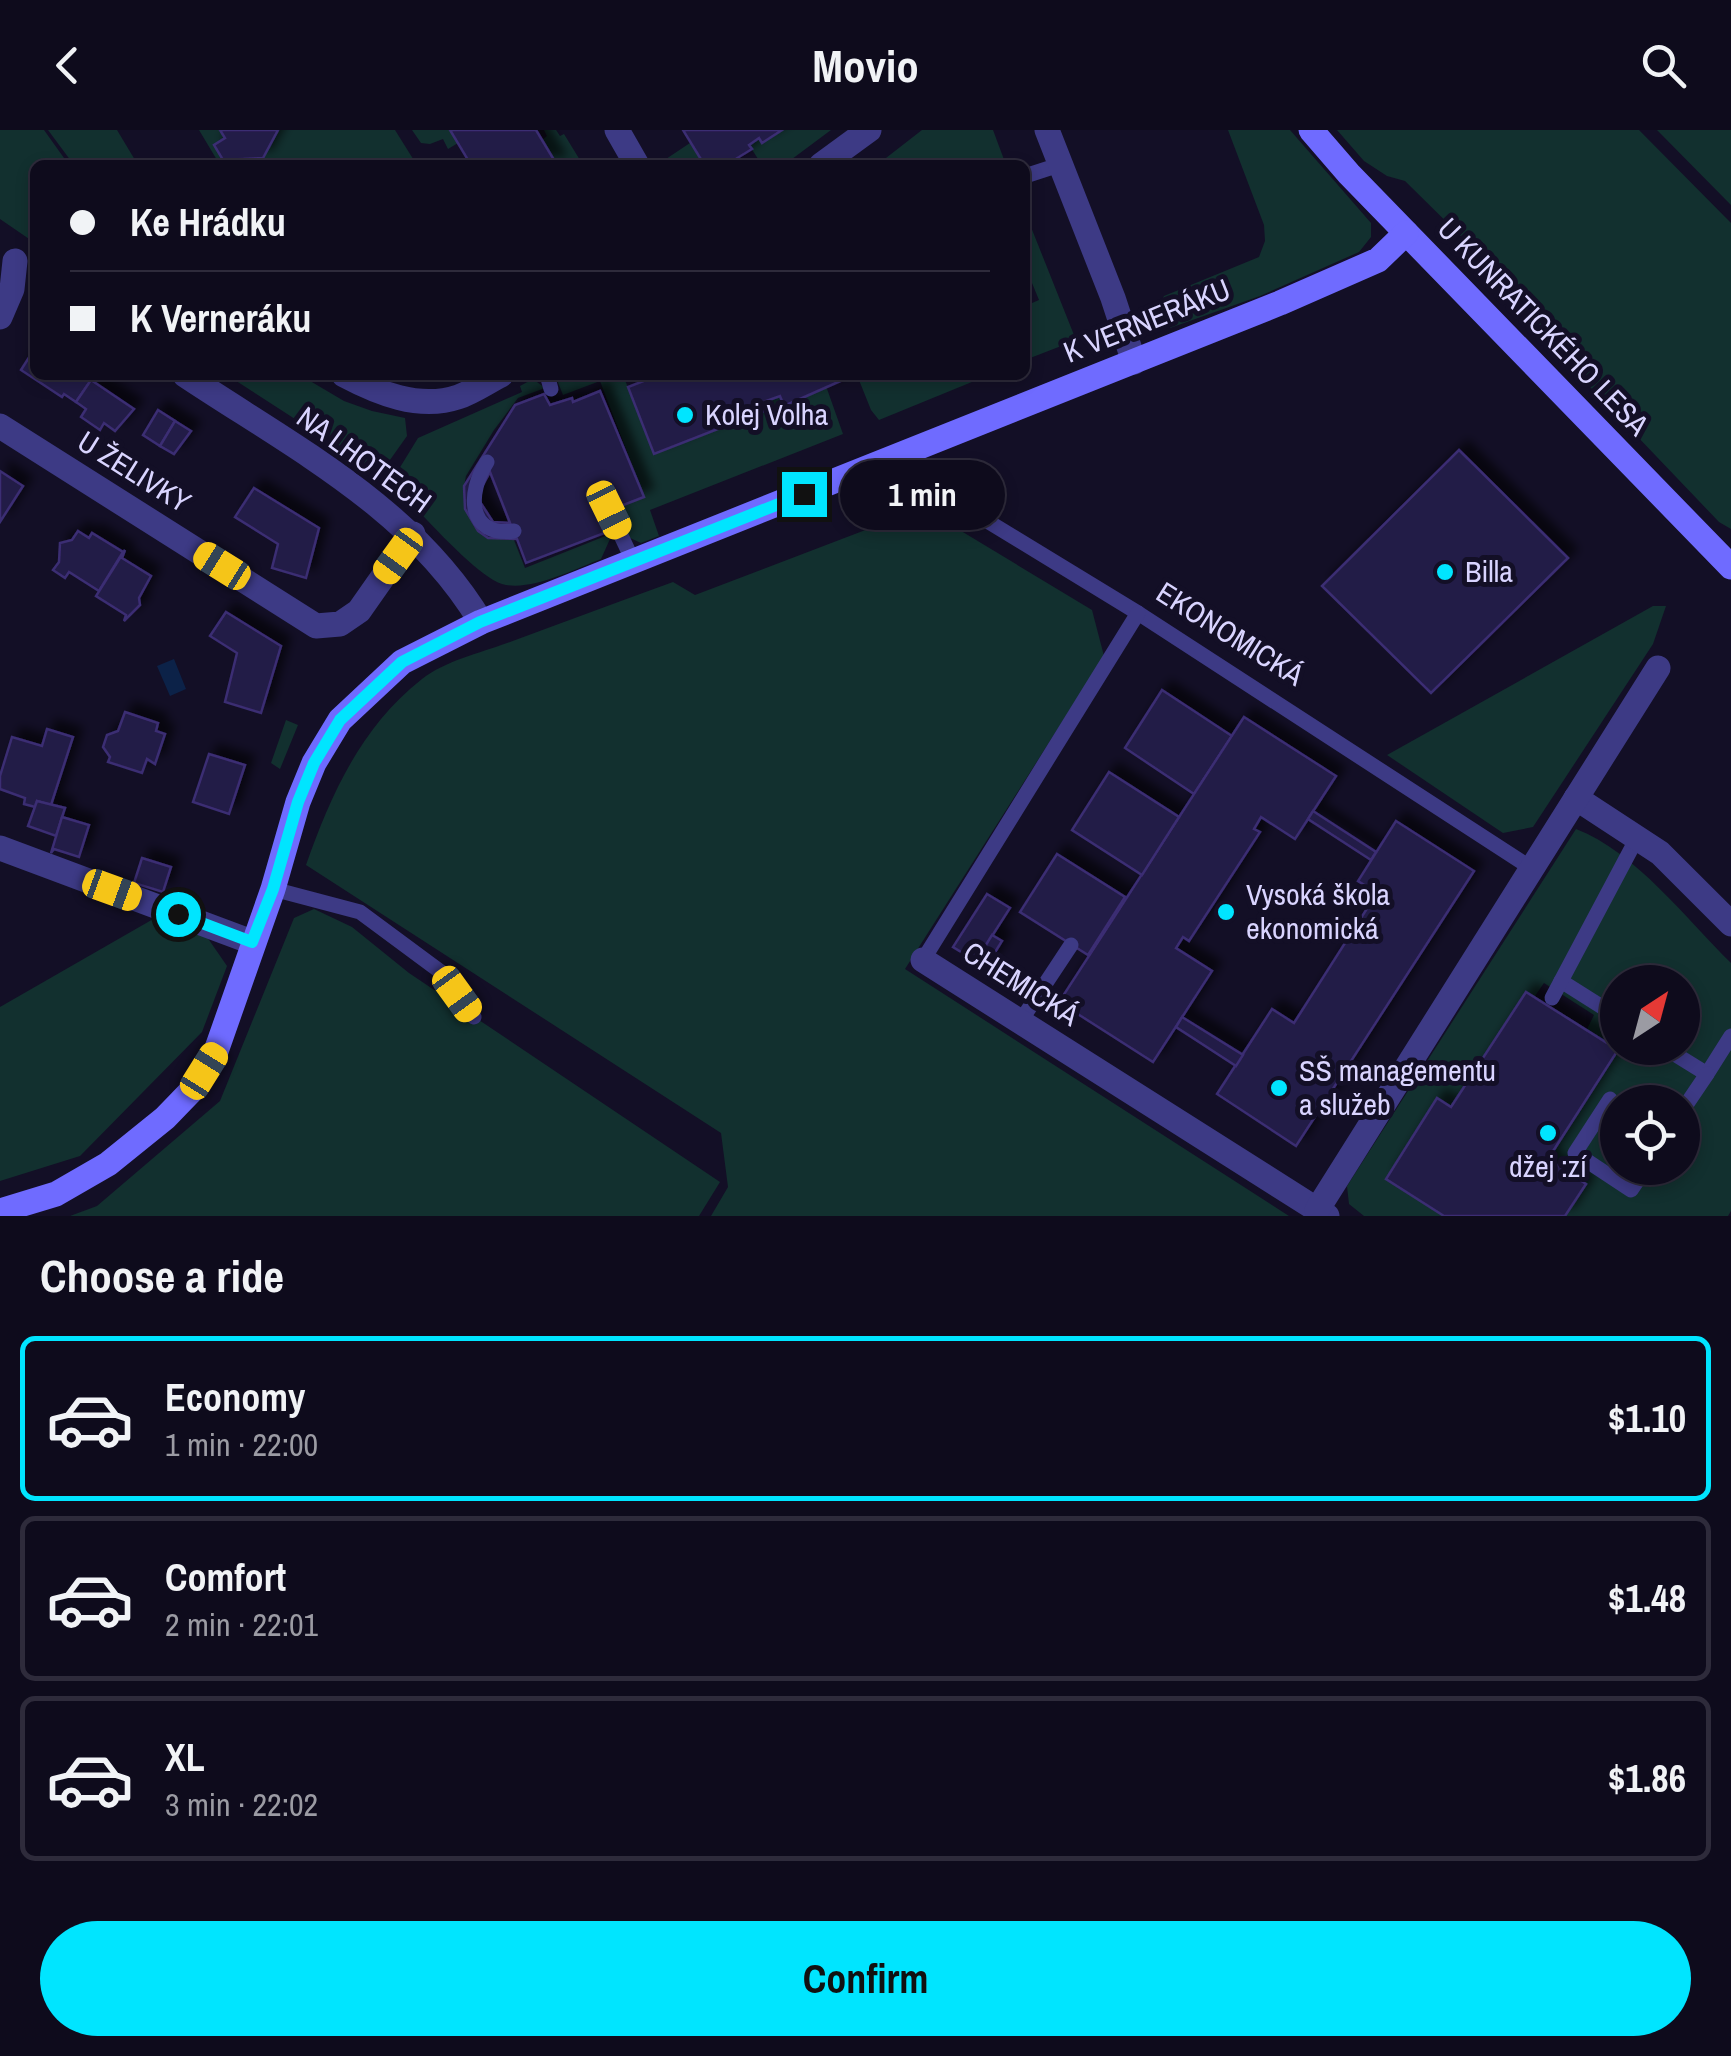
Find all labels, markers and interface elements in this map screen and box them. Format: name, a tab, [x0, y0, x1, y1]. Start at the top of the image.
text: Movio	[812, 35, 919, 96]
icon: back	[40, 38, 95, 93]
icon: search	[1636, 38, 1691, 93]
text: Ke Hrádku	[130, 197, 286, 248]
street label: U KUNRATICKÉHO LESA	[1429, 209, 1659, 444]
street label: K VERNERÁKU	[1057, 268, 1236, 372]
text: K Verneráku	[130, 293, 311, 344]
place label: Kolej Volha	[705, 394, 828, 434]
street label: NA LHOTECH	[289, 397, 440, 522]
marker: Kolej Volha	[674, 404, 696, 426]
street label: U ŽELIVKY	[71, 421, 199, 522]
callout: 1 min	[839, 459, 1004, 529]
route end	[782, 472, 827, 517]
text: 1 min	[888, 473, 957, 516]
car	[582, 476, 636, 544]
car	[368, 523, 428, 589]
car	[189, 537, 255, 595]
place label: Billa	[1465, 551, 1513, 591]
marker: Billa	[1434, 561, 1456, 583]
street label: EKONOMICKÁ	[1149, 572, 1312, 695]
car	[79, 866, 145, 914]
place label: Vysoká škola ekonomická	[1246, 874, 1390, 948]
route start	[156, 892, 201, 937]
marker: Vysoká škola ekonomická	[1215, 901, 1237, 923]
street label: CHEMICKÁ	[956, 932, 1088, 1035]
car	[427, 961, 487, 1027]
north arrow	[1600, 965, 1700, 1065]
map controls	[1600, 965, 1700, 1185]
car	[175, 1038, 233, 1104]
place label: SŠ managementu a služeb	[1299, 1050, 1496, 1124]
marker: SŠ managementu a služeb	[1268, 1077, 1290, 1099]
button: locate	[1600, 1085, 1700, 1185]
marker: džej :zí	[1537, 1122, 1559, 1144]
place label: džej :zí	[1509, 1146, 1587, 1186]
text: Choose a ride	[40, 1245, 284, 1306]
text: Economy	[165, 1372, 305, 1423]
icon: car	[45, 1374, 135, 1464]
text: $1.10	[1608, 1393, 1686, 1444]
text: 1 min · 22:00	[165, 1423, 318, 1466]
text: Comfort	[165, 1552, 286, 1603]
icon: car	[45, 1554, 135, 1644]
text: $1.48	[1608, 1573, 1686, 1624]
text: 2 min · 22:01	[165, 1603, 318, 1646]
text: XL	[165, 1732, 205, 1783]
icon: car	[45, 1734, 135, 1824]
text: $1.86	[1608, 1753, 1686, 1804]
text: 3 min · 22:02	[165, 1783, 318, 1826]
button: Confirm	[40, 1921, 1691, 2036]

